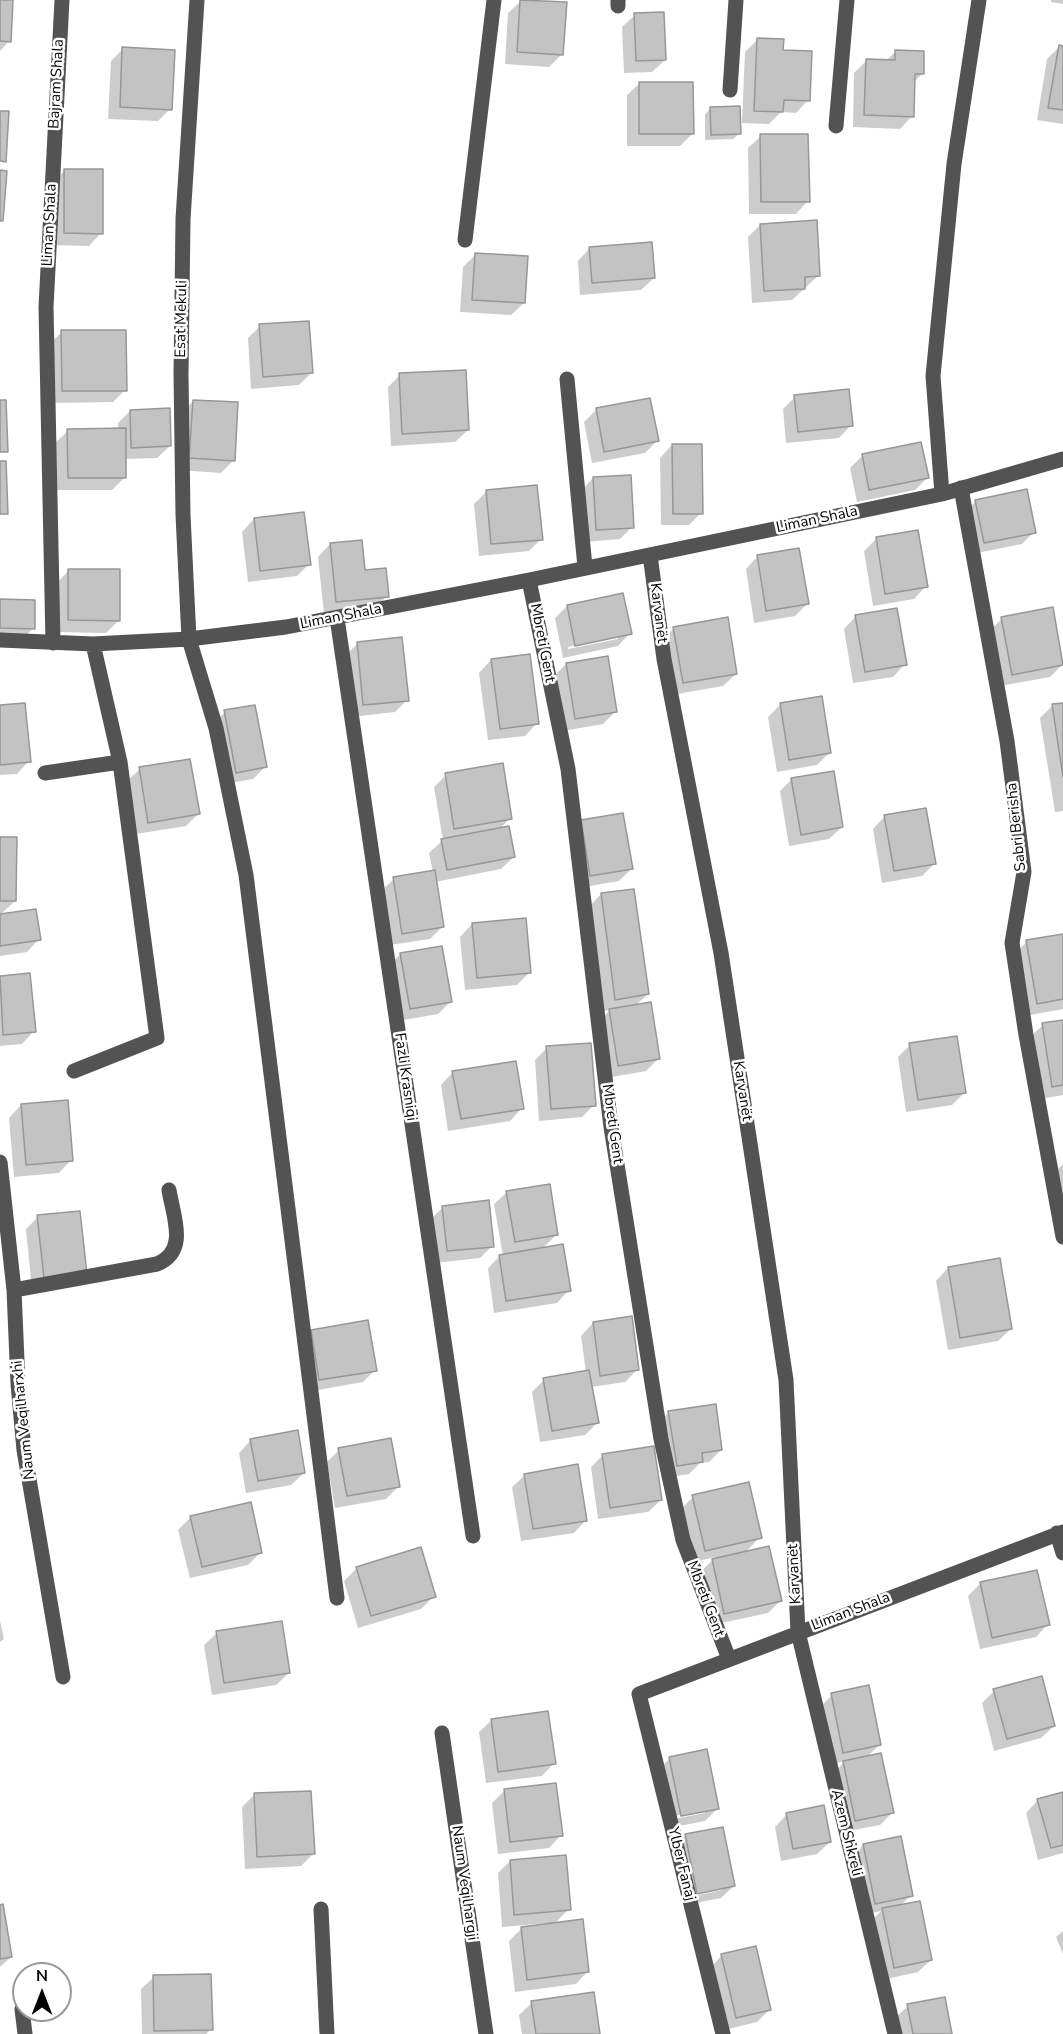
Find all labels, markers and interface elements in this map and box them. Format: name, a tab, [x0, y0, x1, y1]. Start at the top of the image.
street label: Bajram Shala	[46, 39, 68, 129]
street label: Liman Shala	[39, 183, 61, 267]
street label: Esat Mekuli	[172, 280, 192, 358]
street label: Liman Shala	[775, 503, 859, 537]
street label: Karvanët	[645, 582, 671, 644]
street label: Liman Shala	[299, 600, 383, 634]
street label: Mbreti Gent	[526, 602, 558, 684]
street label: Sabri Berisha	[1003, 782, 1031, 872]
street label: Fazli Krasniqi	[390, 1032, 420, 1122]
street label: Karvanët	[728, 1060, 756, 1122]
street label: Mbreti Gent	[598, 1083, 626, 1165]
street label: Naum Veqilharxhi	[9, 1359, 39, 1481]
street label: Karvanët	[784, 1543, 806, 1605]
street label: Mbreti Gent	[682, 1558, 728, 1640]
street label: Liman Shala	[809, 1589, 893, 1635]
street label: Azem Shkreli	[827, 1788, 865, 1878]
street label: Naum Veqilhargji	[447, 1824, 481, 1942]
street label: Ylber Fanaj	[663, 1825, 699, 1903]
north arrow	[12, 1962, 72, 2022]
text: N	[36, 1965, 48, 1987]

